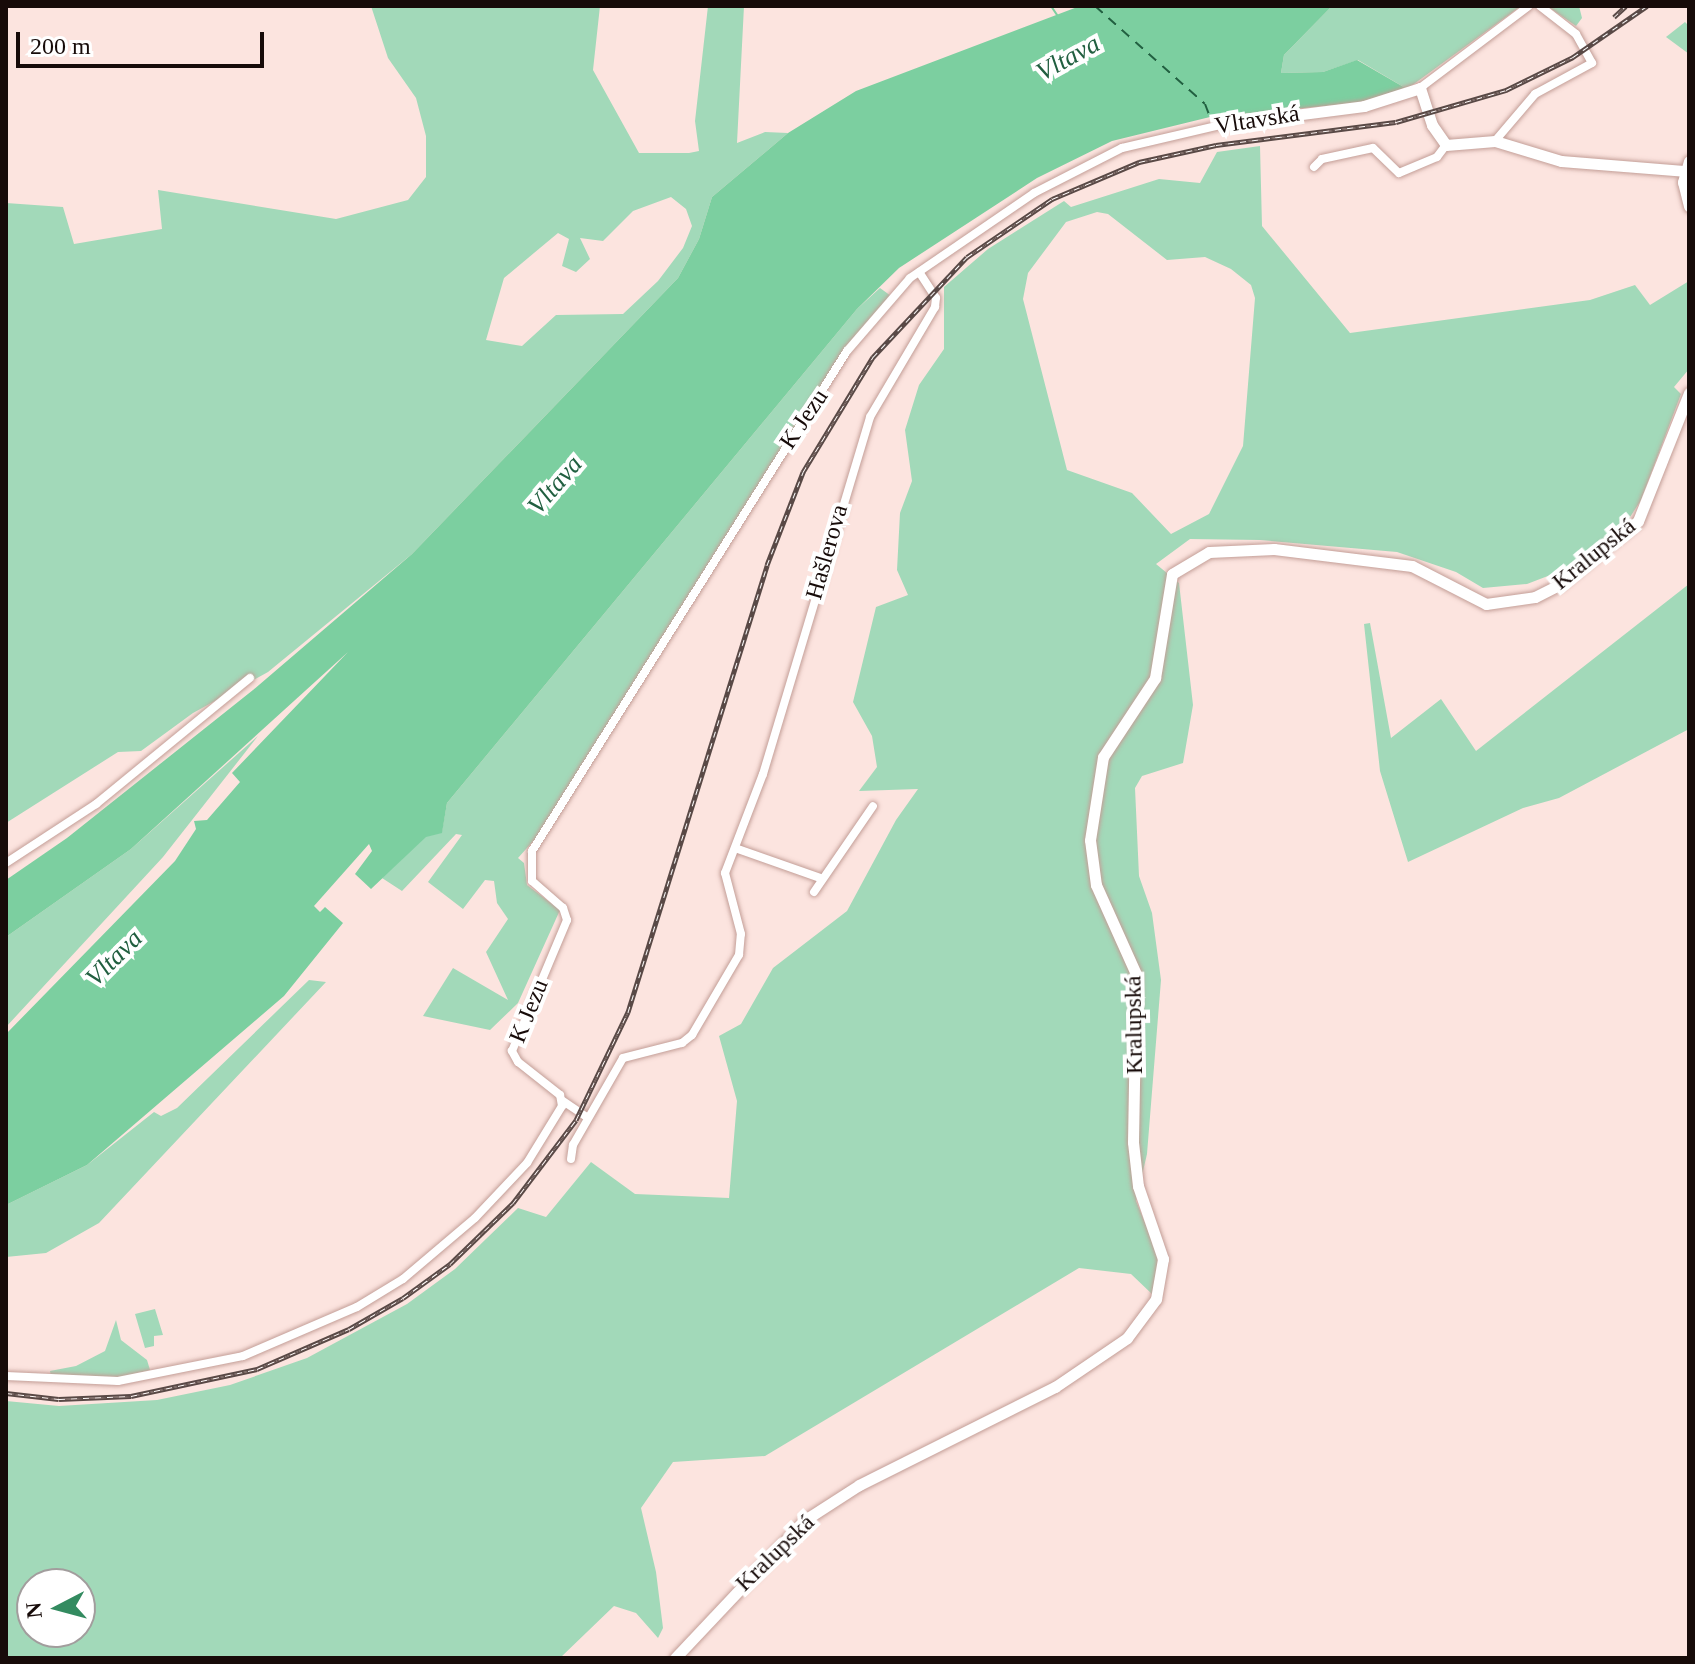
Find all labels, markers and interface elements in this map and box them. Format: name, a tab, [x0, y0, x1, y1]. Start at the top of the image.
scale bar	[20, 16, 268, 66]
water label: Vltava	[1031, 28, 1105, 88]
text: 200 m	[30, 33, 91, 59]
street label: Vltavská	[1213, 99, 1301, 141]
street label: K Jezu	[774, 384, 834, 454]
water label: Vltava	[521, 449, 589, 521]
street label: Hašlerova	[800, 501, 854, 603]
street label: Kralupská	[1547, 512, 1641, 596]
water label: Vltava	[79, 923, 149, 993]
street label: K Jezu	[503, 975, 555, 1047]
street label: Kralupská	[1119, 975, 1149, 1075]
street label: Kralupská	[730, 1508, 820, 1598]
north arrow	[16, 1568, 96, 1648]
text: N	[20, 1601, 47, 1620]

